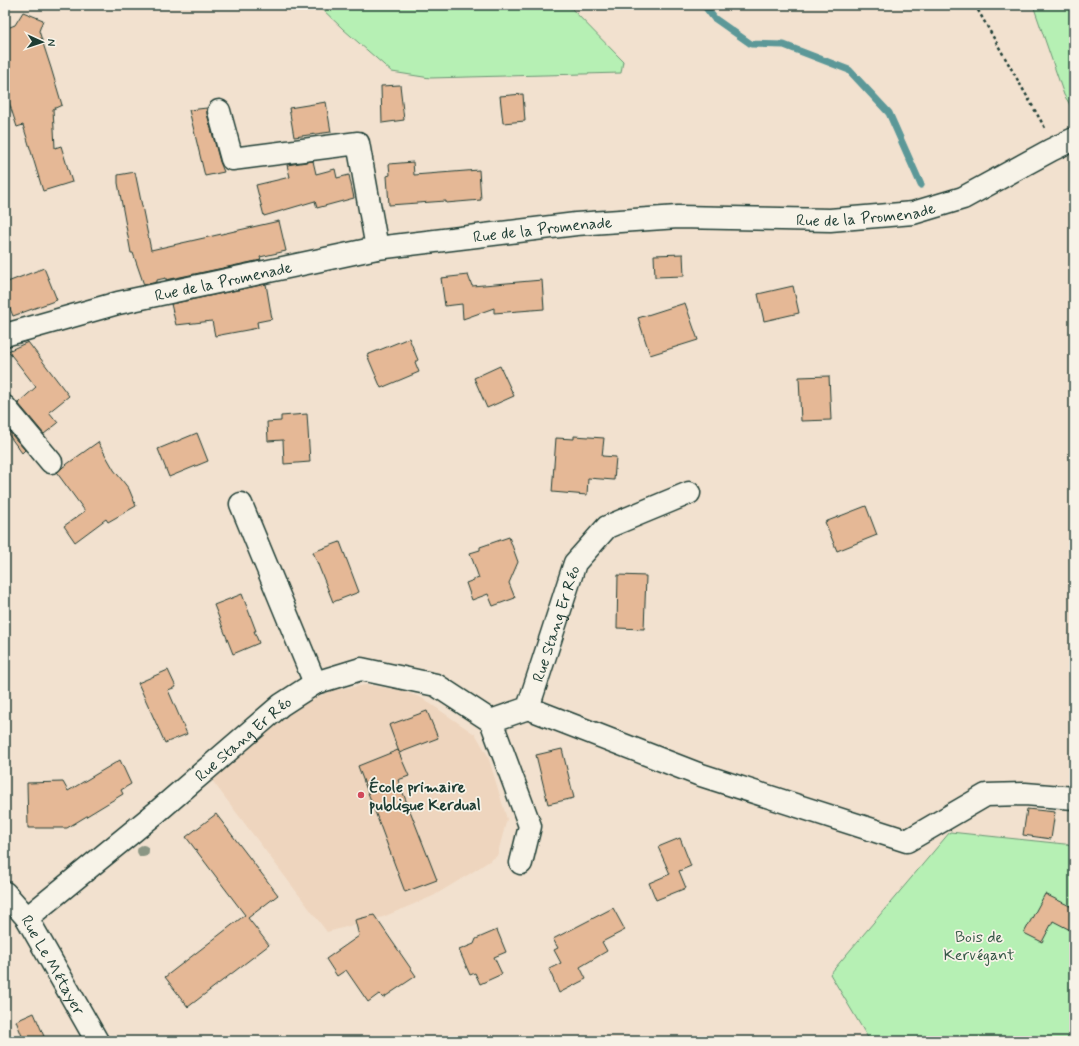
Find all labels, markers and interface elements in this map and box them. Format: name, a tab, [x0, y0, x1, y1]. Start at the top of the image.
north arrow	[22, 22, 62, 62]
text: N	[44, 38, 58, 46]
street label: Rue de la Promenade	[796, 198, 939, 232]
street label: Rue de la Promenade	[472, 213, 613, 248]
street label: Rue de la Promenade	[153, 257, 295, 307]
street label: Rue Stang Er Réo	[528, 563, 586, 685]
street label: Rue Stang Er Réo	[191, 692, 296, 787]
place label: École primaire publique Kerdual	[369, 776, 481, 816]
marker: École primaire publique Kerdual	[356, 790, 366, 800]
street label: Rue Le Métayer	[15, 912, 89, 1020]
park label: Bois de Kervégant	[943, 927, 1015, 966]

